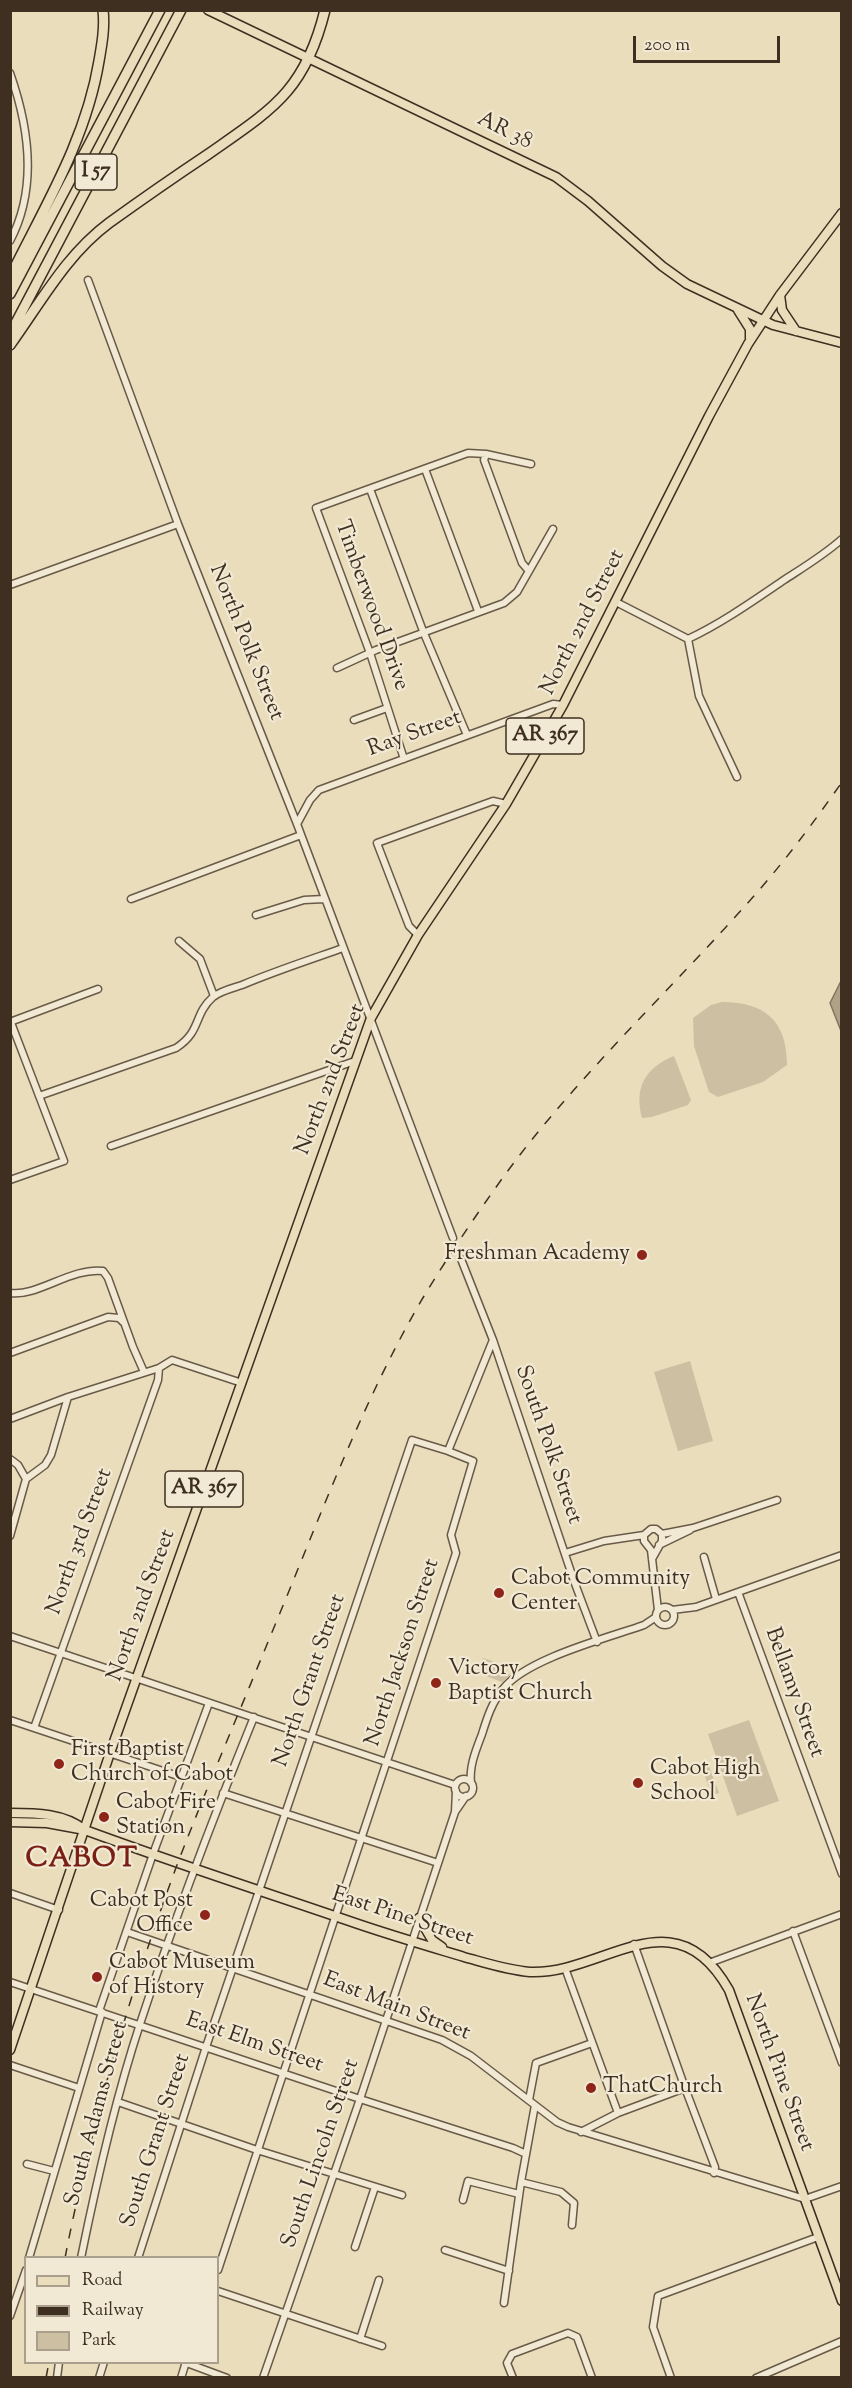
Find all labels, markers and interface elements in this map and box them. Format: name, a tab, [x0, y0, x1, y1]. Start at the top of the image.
scale bar	[636, 24, 783, 62]
text: 200 m	[644, 33, 690, 59]
street label: AR 38	[472, 107, 536, 157]
road number: I 57	[75, 154, 117, 190]
street label: Timberwood Drive	[327, 517, 413, 695]
street label: North 2nd Street	[536, 546, 632, 700]
street label: North Polk Street	[202, 561, 288, 725]
street label: Ray Street	[364, 706, 466, 764]
road number: AR 367	[506, 718, 584, 754]
street label: North 2nd Street	[291, 1001, 373, 1159]
place label: Freshman Academy	[445, 1242, 630, 1268]
marker: Freshman Academy	[635, 1248, 649, 1262]
street label: South Polk Street	[507, 1362, 587, 1528]
street label: North 3rd Street	[42, 1465, 120, 1619]
road number: AR 367	[165, 1471, 243, 1507]
street label: North 2nd Street	[103, 1526, 183, 1686]
street label: North Jackson Street	[361, 1556, 447, 1750]
place label: Cabot Community Center	[511, 1567, 690, 1618]
marker: Cabot Community Center	[492, 1586, 506, 1600]
street label: North Grant Street	[269, 1591, 353, 1771]
street label: Bellamy Street	[757, 1624, 829, 1762]
place label: Victory Baptist Church	[448, 1657, 593, 1708]
marker: Victory Baptist Church	[429, 1676, 443, 1690]
place label: First Baptist Church of Cabot	[71, 1738, 233, 1790]
marker: First Baptist Church of Cabot	[52, 1757, 66, 1771]
place label: Cabot High School	[650, 1757, 761, 1808]
marker: Cabot High School	[631, 1776, 645, 1790]
place label: Cabot Fire Station	[116, 1791, 216, 1843]
marker: Cabot Fire Station	[97, 1810, 111, 1824]
district label: CABOT	[26, 1844, 138, 1878]
street label: East Pine Street	[328, 1883, 476, 1953]
place label: Cabot Post Office	[90, 1889, 193, 1940]
marker: Cabot Post Office	[198, 1908, 212, 1922]
place label: Cabot Museum of History	[109, 1951, 255, 2002]
street label: East Main Street	[319, 1968, 473, 2048]
marker: Cabot Museum of History	[90, 1970, 104, 1984]
street label: North Pine Street	[737, 1991, 819, 2155]
street label: East Elm Street	[182, 2008, 326, 2080]
street label: South Adams Street	[61, 2019, 135, 2209]
street label: South Grant Street	[116, 2051, 198, 2231]
street label: South Lincoln Street	[277, 2056, 367, 2252]
place label: ThatChurch	[603, 2075, 723, 2101]
marker: ThatChurch	[584, 2081, 598, 2095]
legend	[24, 2256, 219, 2364]
text: Road	[82, 2268, 122, 2294]
text: Railway	[82, 2298, 144, 2324]
text: Park	[82, 2328, 116, 2354]

